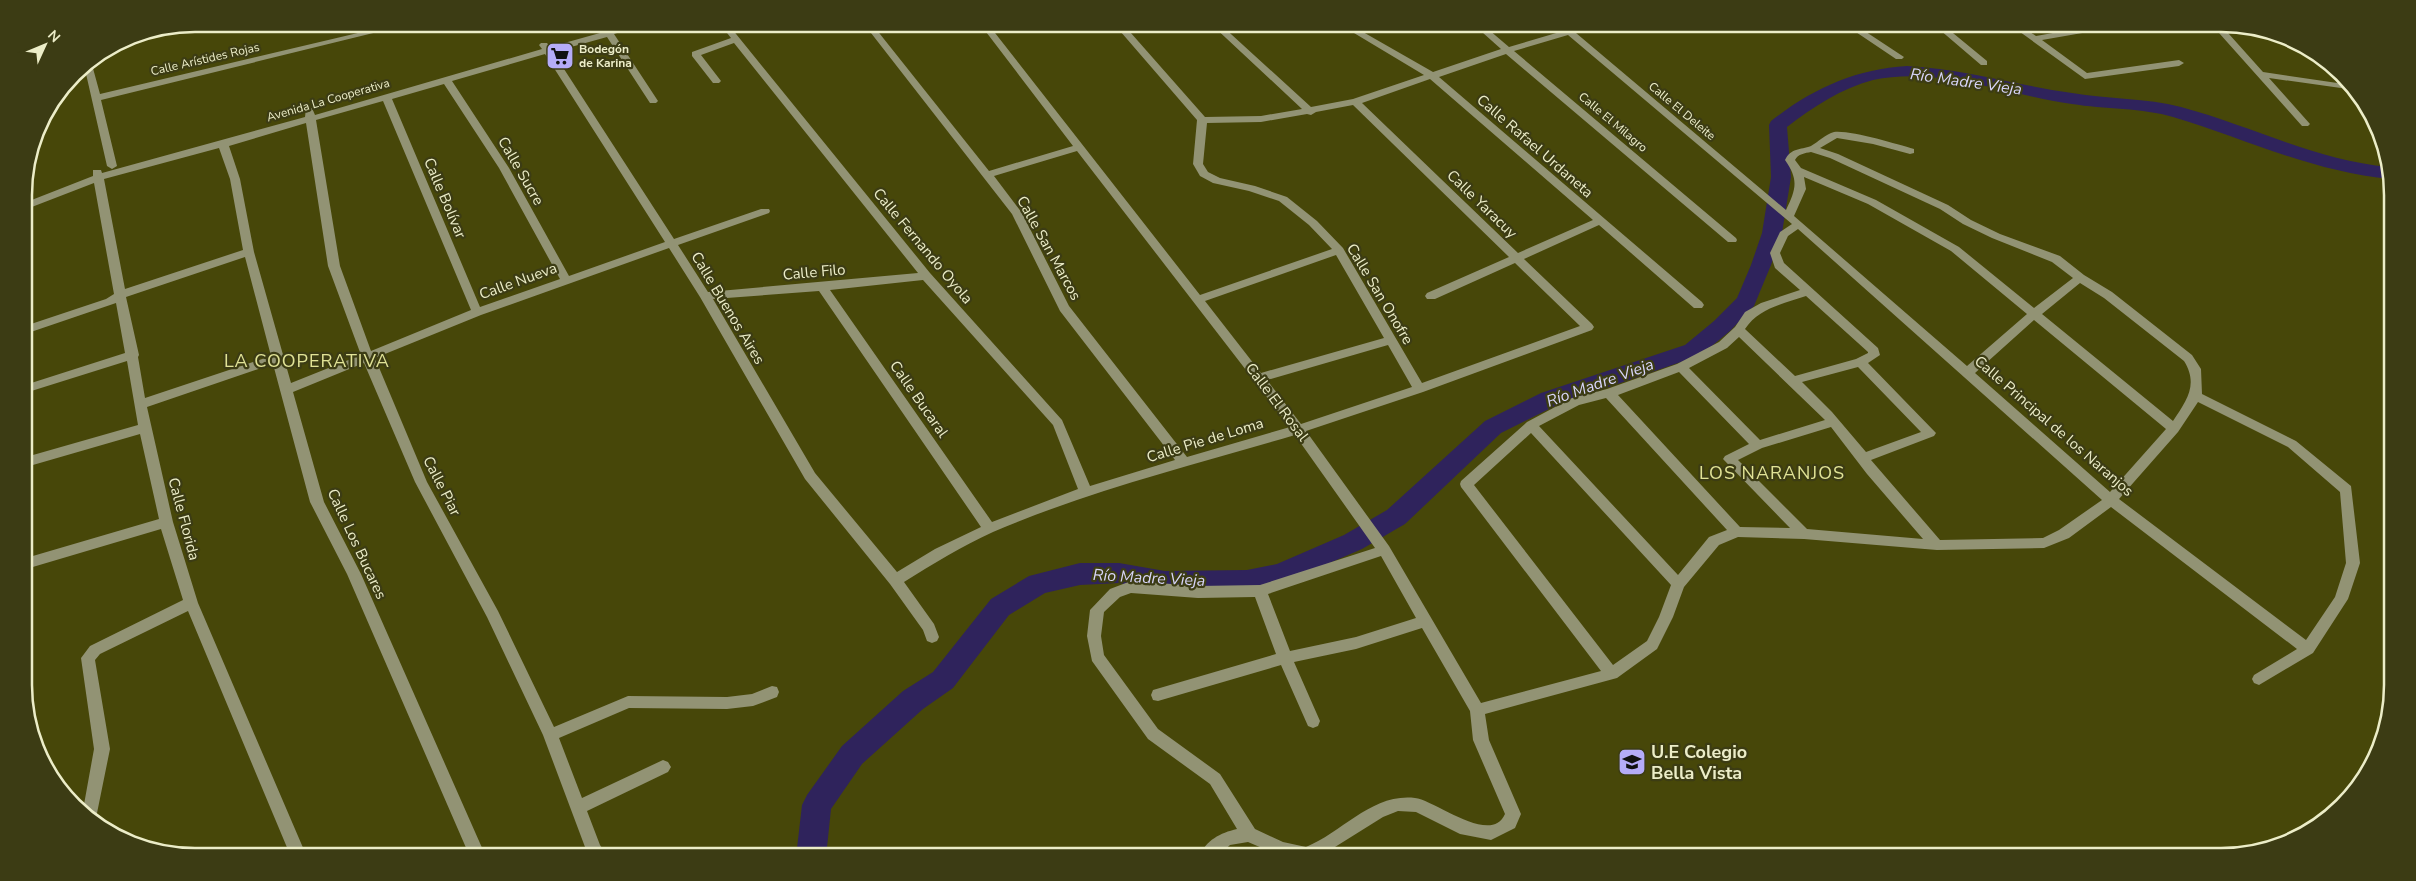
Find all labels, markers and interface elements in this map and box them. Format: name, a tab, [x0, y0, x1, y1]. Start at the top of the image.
north arrow	[20, 20, 70, 70]
text: N	[44, 26, 64, 47]
street label: Calle Arístides Rojas	[149, 39, 261, 79]
supermarket icon: Bodegón de Karina	[545, 41, 575, 71]
place label: Bodegón de Karina	[579, 41, 632, 71]
water label: Río Madre Vieja	[1909, 63, 2023, 101]
street label: Avenida La Cooperativa	[265, 75, 391, 125]
street label: Calle El Deleite	[1645, 78, 1719, 144]
street label: Calle El Milagro	[1575, 88, 1651, 156]
street label: Calle Rafael Urdaneta	[1473, 90, 1597, 202]
street label: Calle Sucre	[493, 133, 549, 209]
street label: Calle Bolívar	[419, 155, 471, 242]
street label: Calle Yaracuy	[1443, 165, 1522, 243]
street label: Calle Fernando Oyola	[869, 184, 977, 308]
street label: Calle San Marcos	[1012, 192, 1086, 304]
street label: Calle San Onofre	[1342, 240, 1418, 348]
street label: Calle Buenos Aires	[687, 248, 769, 368]
street label: Calle Nueva	[476, 258, 560, 304]
street label: Calle Filo	[782, 259, 846, 285]
district label: LA COOPERATIVA	[224, 349, 390, 373]
street label: Calle Principal de los Naranjos	[1970, 351, 2138, 501]
water label: Río Madre Vieja	[1543, 353, 1657, 413]
street label: Calle Bucaral	[885, 357, 953, 442]
street label: Calle El Rosal	[1241, 359, 1313, 446]
street label: Calle Pie de Loma	[1144, 413, 1266, 467]
street label: Calle Piar	[418, 453, 466, 520]
district label: LOS NARANJOS	[1699, 461, 1845, 485]
street label: Calle Florida	[163, 475, 205, 563]
street label: Calle Los Bucares	[323, 485, 391, 603]
water label: Río Madre Vieja	[1092, 564, 1206, 592]
place label: U.E Colegio Bella Vista	[1651, 740, 1747, 785]
school or university icon: U.E Colegio Bella Vista	[1617, 747, 1647, 777]

